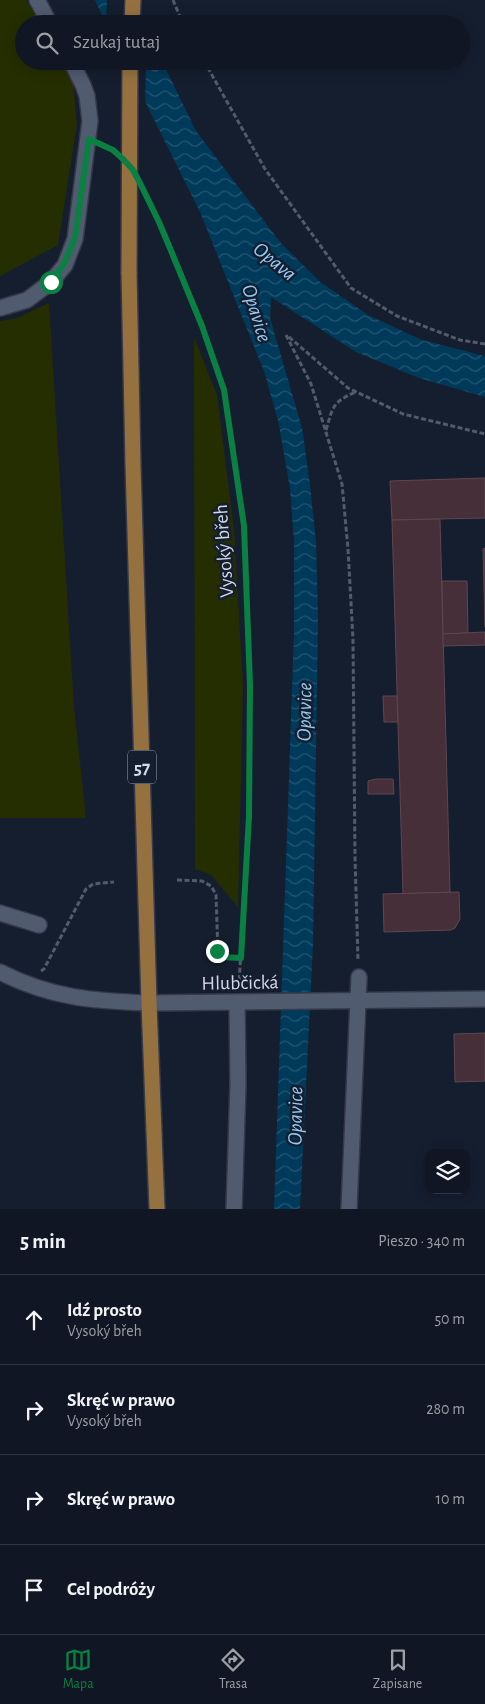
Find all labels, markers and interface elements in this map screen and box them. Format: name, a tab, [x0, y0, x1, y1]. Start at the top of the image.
search box	[15, 15, 470, 70]
icon: search	[33, 29, 61, 57]
text: Szukaj tutaj	[73, 33, 160, 52]
water label: Opava	[249, 238, 300, 286]
route start	[40, 271, 63, 294]
water label: Opavice	[237, 282, 275, 345]
street label: Vysoký břeh	[211, 504, 237, 598]
water label: Opavice	[293, 682, 317, 742]
road number: 57	[128, 750, 156, 784]
route end	[206, 940, 229, 963]
street label: Hlubčická	[201, 972, 279, 994]
water label: Opavice	[284, 1086, 308, 1146]
map controls	[425, 1149, 470, 1194]
button: layers	[425, 1149, 470, 1194]
text: 5 min	[20, 1231, 66, 1252]
text: Pieszo · 340 m	[378, 1233, 465, 1249]
text: Idź prosto	[67, 1301, 142, 1320]
icon: ahead	[20, 1306, 48, 1334]
text: 50 m	[434, 1311, 465, 1327]
text: Vysoký břeh	[67, 1323, 142, 1339]
text: Skręć w prawo	[67, 1391, 175, 1410]
icon: right	[20, 1396, 48, 1424]
text: 280 m	[426, 1401, 465, 1417]
text: Vysoký břeh	[67, 1413, 142, 1429]
icon: right	[20, 1486, 48, 1514]
text: Skręć w prawo	[67, 1490, 175, 1509]
text: 10 m	[436, 1491, 465, 1507]
icon: arrive	[20, 1576, 48, 1604]
text: Cel podróży	[67, 1580, 155, 1599]
tab: Mapa	[63, 1646, 94, 1693]
tab: Trasa	[219, 1646, 247, 1693]
tab: Zapisane	[373, 1646, 422, 1693]

